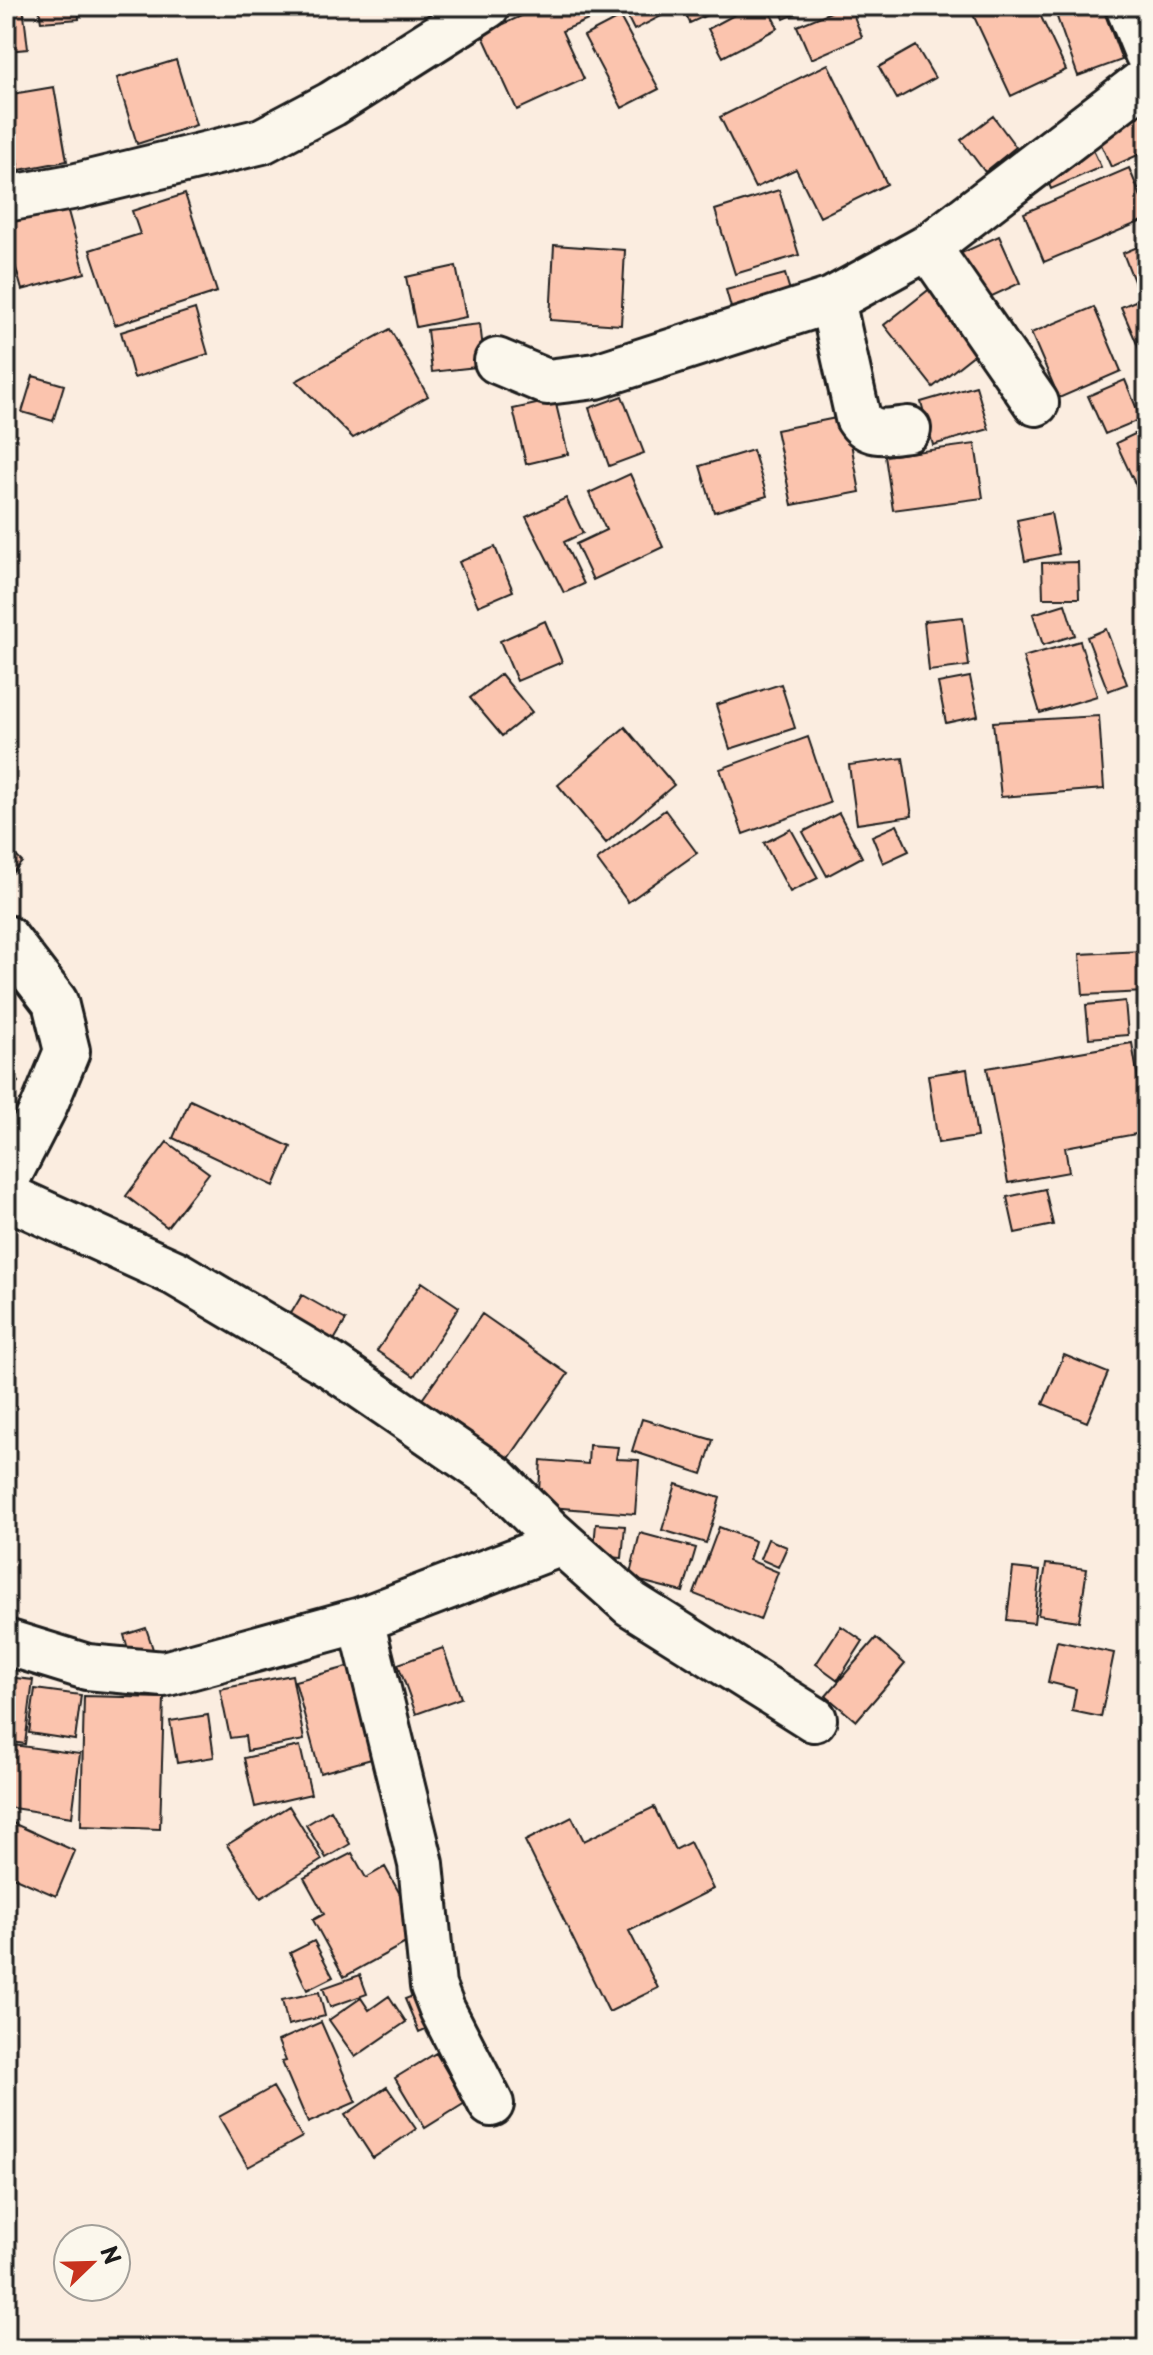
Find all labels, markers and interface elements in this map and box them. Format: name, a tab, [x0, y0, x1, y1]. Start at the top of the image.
north arrow	[52, 2223, 132, 2303]
text: N	[93, 2240, 130, 2269]

